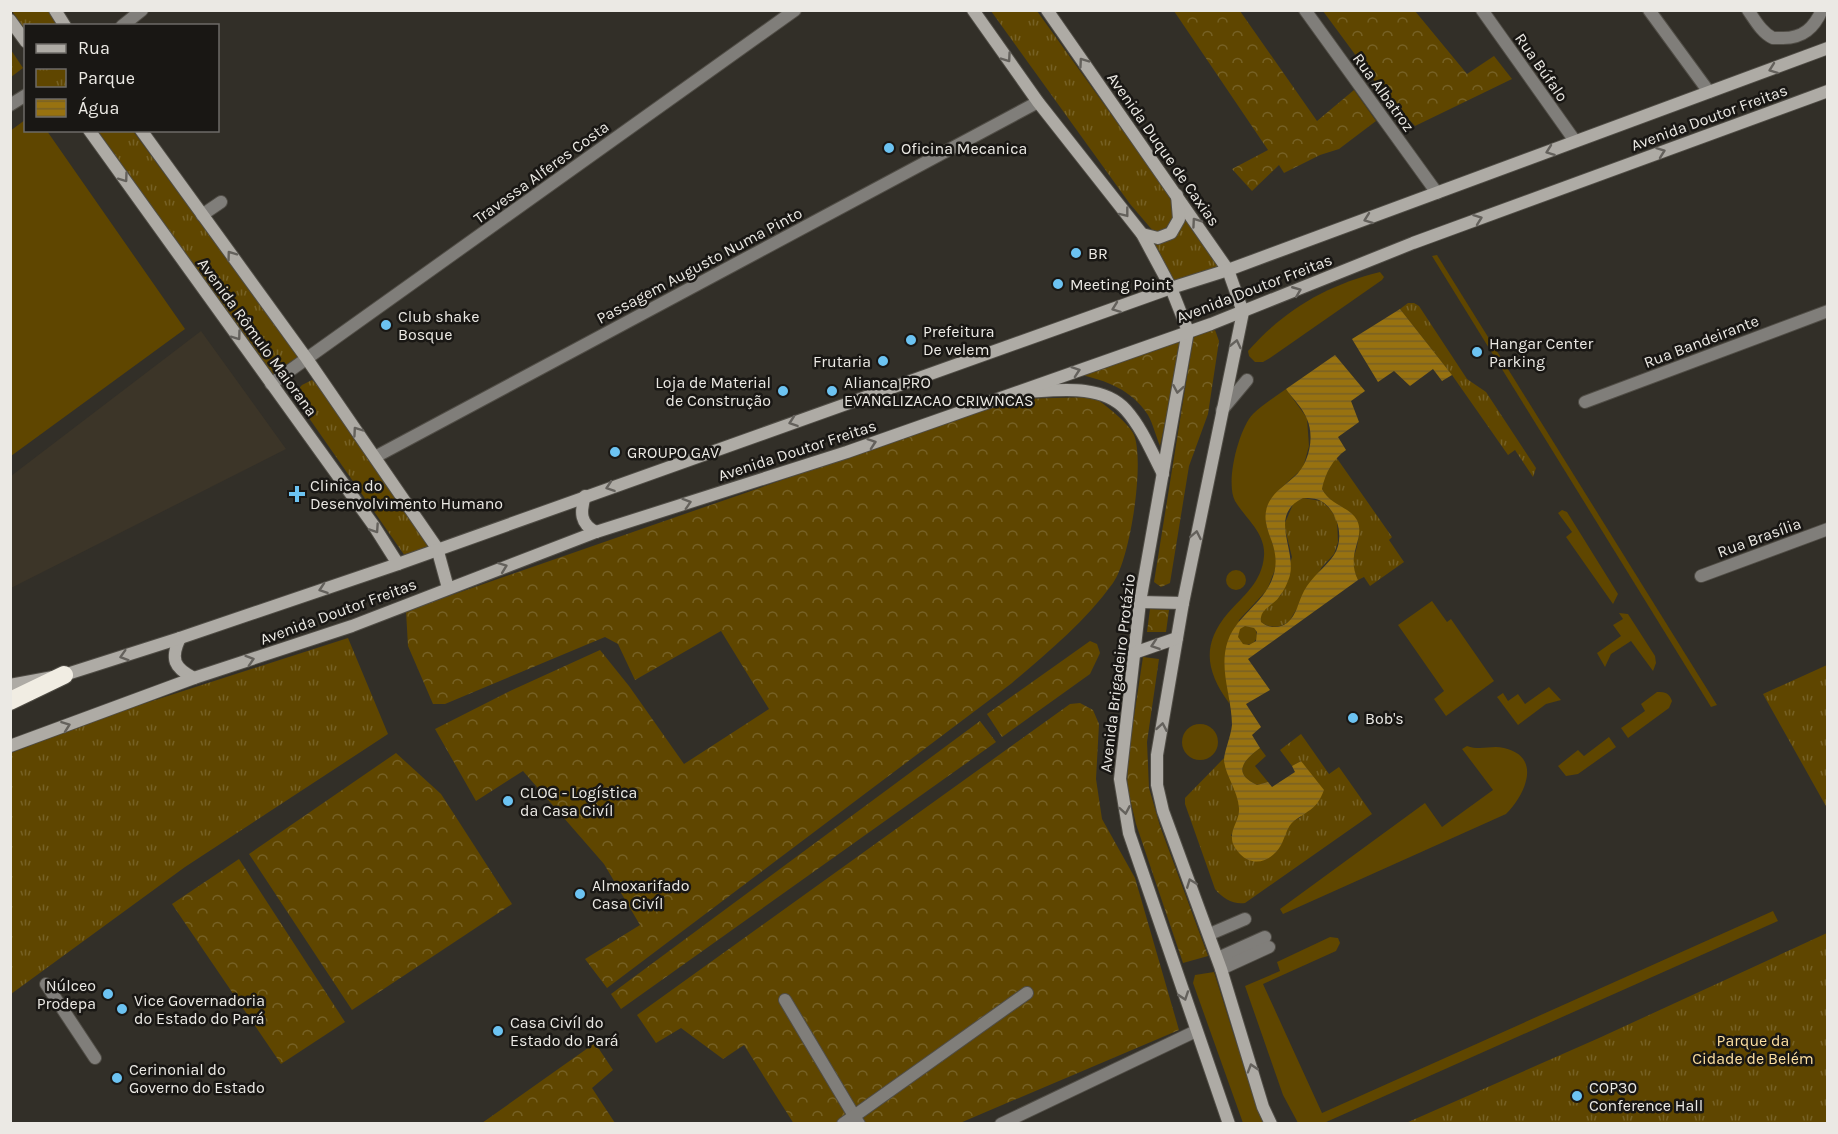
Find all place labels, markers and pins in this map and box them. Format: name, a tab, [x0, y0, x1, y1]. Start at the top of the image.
place label: Oficina Mecanica	[901, 139, 1027, 158]
marker: Oficina Mecanica	[882, 141, 896, 155]
place label: BR	[1088, 244, 1108, 263]
marker: BR	[1069, 246, 1083, 260]
place label: Meeting Point	[1070, 275, 1171, 294]
marker: Meeting Point	[1051, 277, 1065, 291]
place label: Club shake Bosque	[398, 307, 479, 344]
marker: Club shake Bosque	[379, 318, 393, 332]
place label: Prefeitura De velem	[923, 322, 995, 359]
marker: Prefeitura De velem	[904, 333, 918, 347]
place label: Hangar Center Parking	[1489, 334, 1593, 371]
marker: Hangar Center Parking	[1470, 345, 1484, 359]
place label: Frutaria	[813, 352, 871, 371]
marker: Frutaria	[876, 354, 890, 368]
place label: Loja de Material de Construção	[655, 373, 771, 410]
place label: Alianca PRO EVANGLIZACAO CRIWNCAS	[844, 373, 1034, 410]
marker: Loja de Material de Construção	[776, 384, 790, 398]
marker: Alianca PRO EVANGLIZACAO CRIWNCAS	[825, 384, 839, 398]
place label: GROUPO GAV	[627, 443, 719, 462]
marker: GROUPO GAV	[608, 445, 622, 459]
place label: Clinica do Desenvolvimento Humano	[310, 476, 503, 513]
marker: Clinica do Desenvolvimento Humano	[288, 485, 306, 503]
place label: Bob's	[1365, 709, 1404, 728]
marker: Bob's	[1346, 711, 1360, 725]
place label: CLOG - Logística da Casa Civíl	[520, 783, 637, 820]
marker: CLOG - Logística da Casa Civíl	[501, 794, 515, 808]
place label: Almoxarifado Casa Civíl	[592, 876, 689, 913]
marker: Almoxarifado Casa Civíl	[573, 887, 587, 901]
place label: Núlceo Prodepa	[37, 976, 96, 1013]
marker: Núlceo Prodepa	[101, 987, 115, 1001]
place label: Vice Governadoria do Estado do Pará	[134, 991, 265, 1028]
marker: Vice Governadoria do Estado do Pará	[115, 1002, 129, 1016]
place label: Casa Civíl do Estado do Pará	[510, 1013, 619, 1050]
marker: Casa Civíl do Estado do Pará	[491, 1024, 505, 1038]
place label: Cerinonial do Governo do Estado	[129, 1060, 265, 1097]
marker: Cerinonial do Governo do Estado	[110, 1071, 124, 1085]
place label: COP30 Conference Hall	[1589, 1078, 1703, 1115]
marker: COP30 Conference Hall	[1570, 1089, 1584, 1103]

